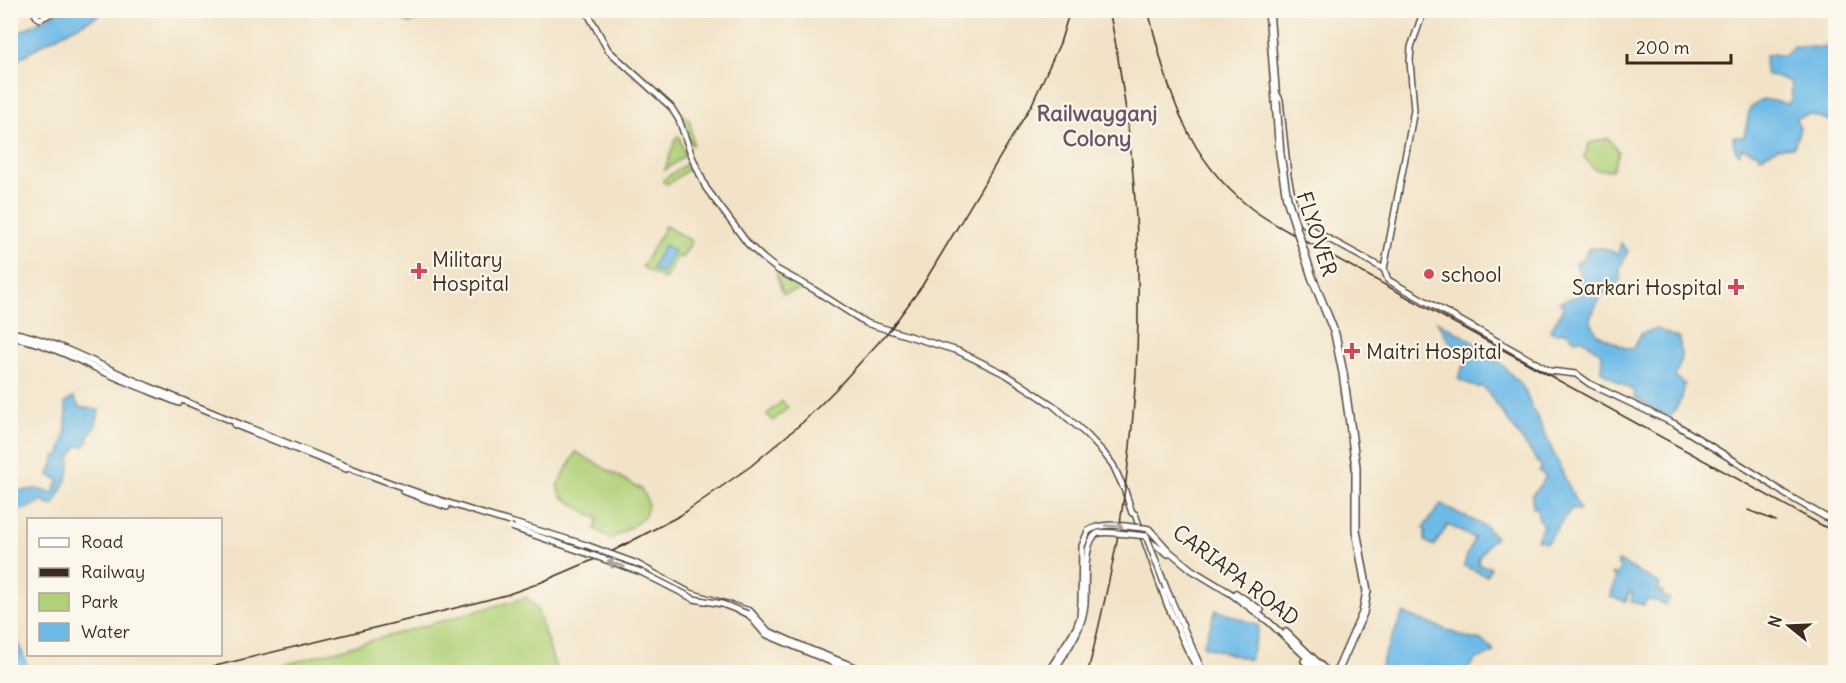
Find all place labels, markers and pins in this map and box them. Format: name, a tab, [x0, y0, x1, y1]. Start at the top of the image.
place label: Military Hospital	[432, 246, 509, 297]
place label: school	[1441, 261, 1502, 288]
marker: Military Hospital	[410, 262, 428, 280]
marker: school	[1422, 267, 1436, 281]
place label: Sarkari Hospital	[1572, 274, 1722, 301]
marker: Sarkari Hospital	[1727, 278, 1745, 296]
place label: Maitri Hospital	[1366, 338, 1502, 365]
marker: Maitri Hospital	[1343, 342, 1361, 360]

